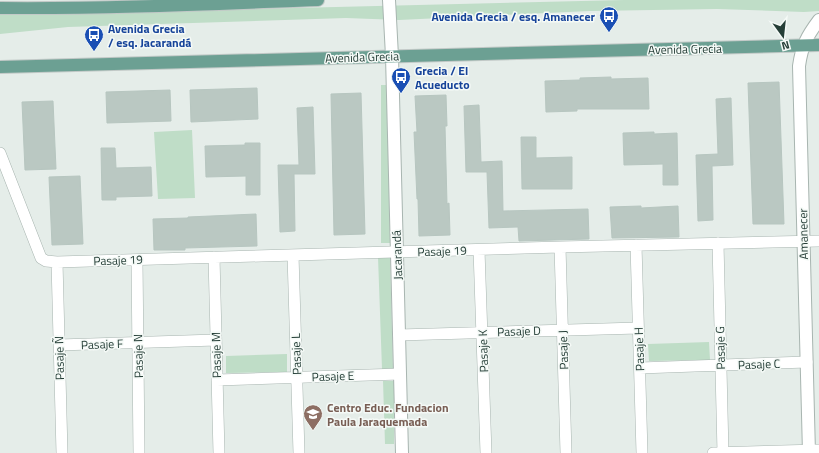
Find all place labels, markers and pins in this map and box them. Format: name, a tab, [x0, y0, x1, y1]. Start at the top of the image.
bus stop icon: Avenida Grecia / esq. Amanecer	[598, 5, 620, 33]
place label: Avenida Grecia / esq. Amanecer	[431, 7, 596, 26]
place label: Avenida Grecia / esq. Jacarandá	[108, 19, 191, 52]
bus stop icon: Avenida Grecia / esq. Jacarandá	[83, 24, 105, 52]
place label: Grecia / El Acueducto	[415, 61, 470, 94]
bus stop icon: Grecia / El Acueducto	[390, 66, 412, 94]
place label: Centro Educ. Fundacion Paula Jaraquemada	[327, 398, 449, 431]
school or university icon: Centro Educ. Fundacion Paula Jaraquemada	[302, 403, 324, 431]

